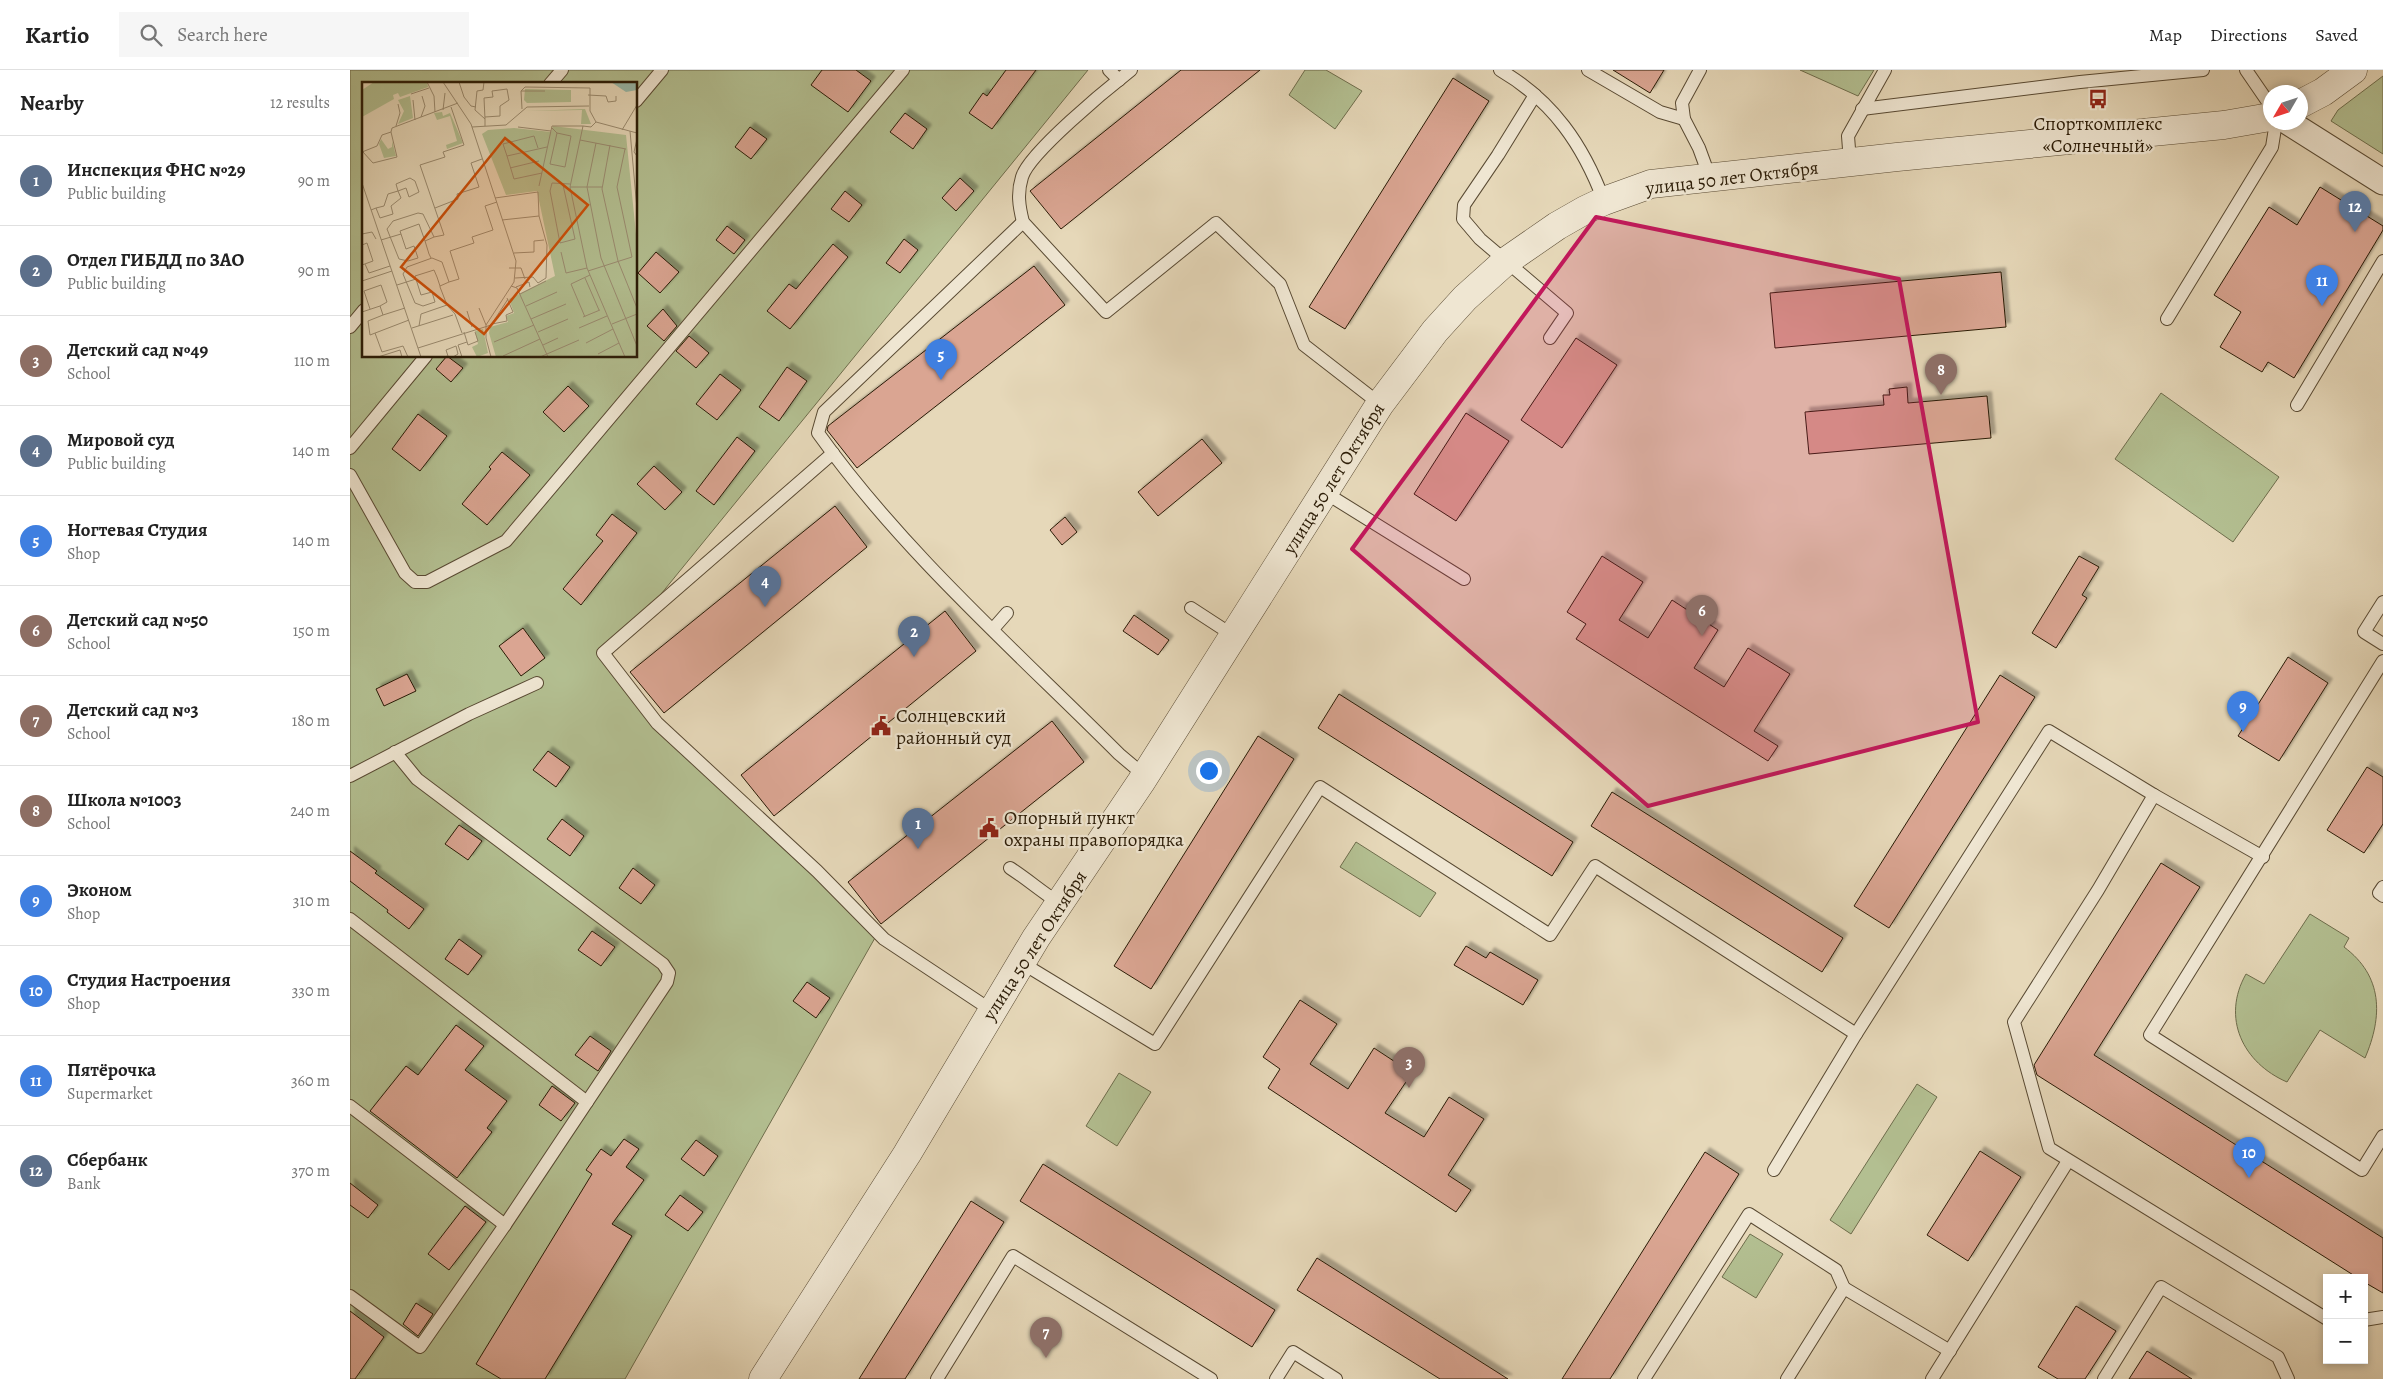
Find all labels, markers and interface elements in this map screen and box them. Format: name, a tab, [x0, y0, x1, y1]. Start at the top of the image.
search box	[119, 12, 469, 57]
text: Kartio	[25, 19, 89, 51]
icon: search	[137, 21, 165, 49]
text: Search here	[177, 22, 268, 48]
text: Map	[2149, 23, 2182, 47]
text: Directions	[2210, 23, 2287, 47]
text: Saved	[2315, 23, 2358, 47]
inset map	[362, 82, 638, 358]
north arrow	[2263, 85, 2308, 130]
bus stop icon: Спорткомплекс «Солнечный»	[2087, 88, 2109, 110]
text: Nearby	[20, 89, 83, 117]
text: 12 results	[270, 92, 330, 114]
place label: Спорткомплекс «Солнечный»	[2034, 111, 2162, 159]
street label: улица 50 лет Октября	[1643, 154, 1820, 202]
text: Инспекция ФНС №29	[67, 157, 246, 183]
text: 1	[33, 170, 39, 192]
text: 90 m	[298, 170, 330, 192]
text: Public building	[67, 183, 166, 205]
pin: 12	[2339, 191, 2371, 232]
text: Отдел ГИБДД по ЗАО	[67, 247, 244, 273]
text: 2	[32, 260, 40, 282]
text: 90 m	[298, 260, 330, 282]
pin: 11	[2306, 265, 2338, 306]
text: Public building	[67, 273, 166, 295]
text: Детский сад №49	[67, 337, 208, 363]
pin: 5	[925, 339, 957, 380]
text: 3	[33, 350, 39, 372]
text: 110 m	[294, 350, 330, 372]
pin: 8	[1925, 354, 1957, 395]
text: School	[67, 363, 110, 385]
street label: улица 50 лет Октября	[1276, 398, 1391, 560]
text: Мировой суд	[67, 427, 175, 453]
text: 4	[32, 440, 40, 462]
text: 140 m	[292, 440, 330, 462]
text: Public building	[67, 453, 166, 475]
text: Ногтевая Студия	[67, 517, 208, 543]
text: 5	[33, 530, 39, 552]
text: 140 m	[292, 530, 330, 552]
text: Shop	[67, 543, 100, 565]
pin: 4	[749, 566, 781, 607]
pin: 6	[1686, 595, 1718, 636]
text: Детский сад №50	[67, 607, 208, 633]
pin: 2	[898, 616, 930, 657]
text: 6	[32, 620, 40, 642]
text: 150 m	[293, 620, 330, 642]
text: School	[67, 633, 110, 655]
pin: 9	[2227, 691, 2259, 732]
text: Детский сад №3	[67, 697, 199, 723]
place label: Солнцевский районный суд	[896, 703, 1011, 751]
text: 7	[33, 710, 39, 732]
text: 180 m	[292, 710, 330, 732]
public building icon: Солнцевский районный суд	[870, 715, 892, 737]
text: School	[67, 723, 110, 745]
your location	[1196, 758, 1222, 784]
text: Школа №1003	[67, 787, 182, 813]
text: 8	[32, 800, 40, 822]
text: 240 m	[290, 800, 330, 822]
place label: Опорный пункт охраны правопорядка	[1004, 805, 1184, 853]
pin: 1	[902, 808, 934, 849]
text: School	[67, 813, 110, 835]
public building icon: Опорный пункт охраны правопорядка	[978, 817, 1000, 839]
street label: улица 50 лет Октября	[976, 865, 1093, 1026]
text: Эконом	[67, 877, 132, 903]
text: 9	[32, 890, 40, 912]
text: 310 m	[293, 890, 330, 912]
text: Shop	[67, 903, 100, 925]
text: Студия Настроения	[67, 967, 231, 993]
text: 10	[29, 980, 43, 1002]
text: 330 m	[292, 980, 330, 1002]
text: Shop	[67, 993, 100, 1015]
pin: 3	[1393, 1047, 1425, 1088]
text: Пятёрочка	[67, 1057, 156, 1083]
text: 11	[30, 1070, 42, 1092]
text: 360 m	[291, 1070, 330, 1092]
text: Supermarket	[67, 1083, 153, 1105]
pin: 10	[2233, 1137, 2265, 1178]
text: Сбербанк	[67, 1147, 148, 1173]
text: 12	[29, 1160, 43, 1182]
text: 370 m	[292, 1160, 330, 1182]
text: Bank	[67, 1173, 101, 1195]
map controls	[2323, 1274, 2368, 1364]
button: +	[2323, 1274, 2368, 1319]
pin: 7	[1030, 1317, 1062, 1358]
button: −	[2323, 1319, 2368, 1364]

